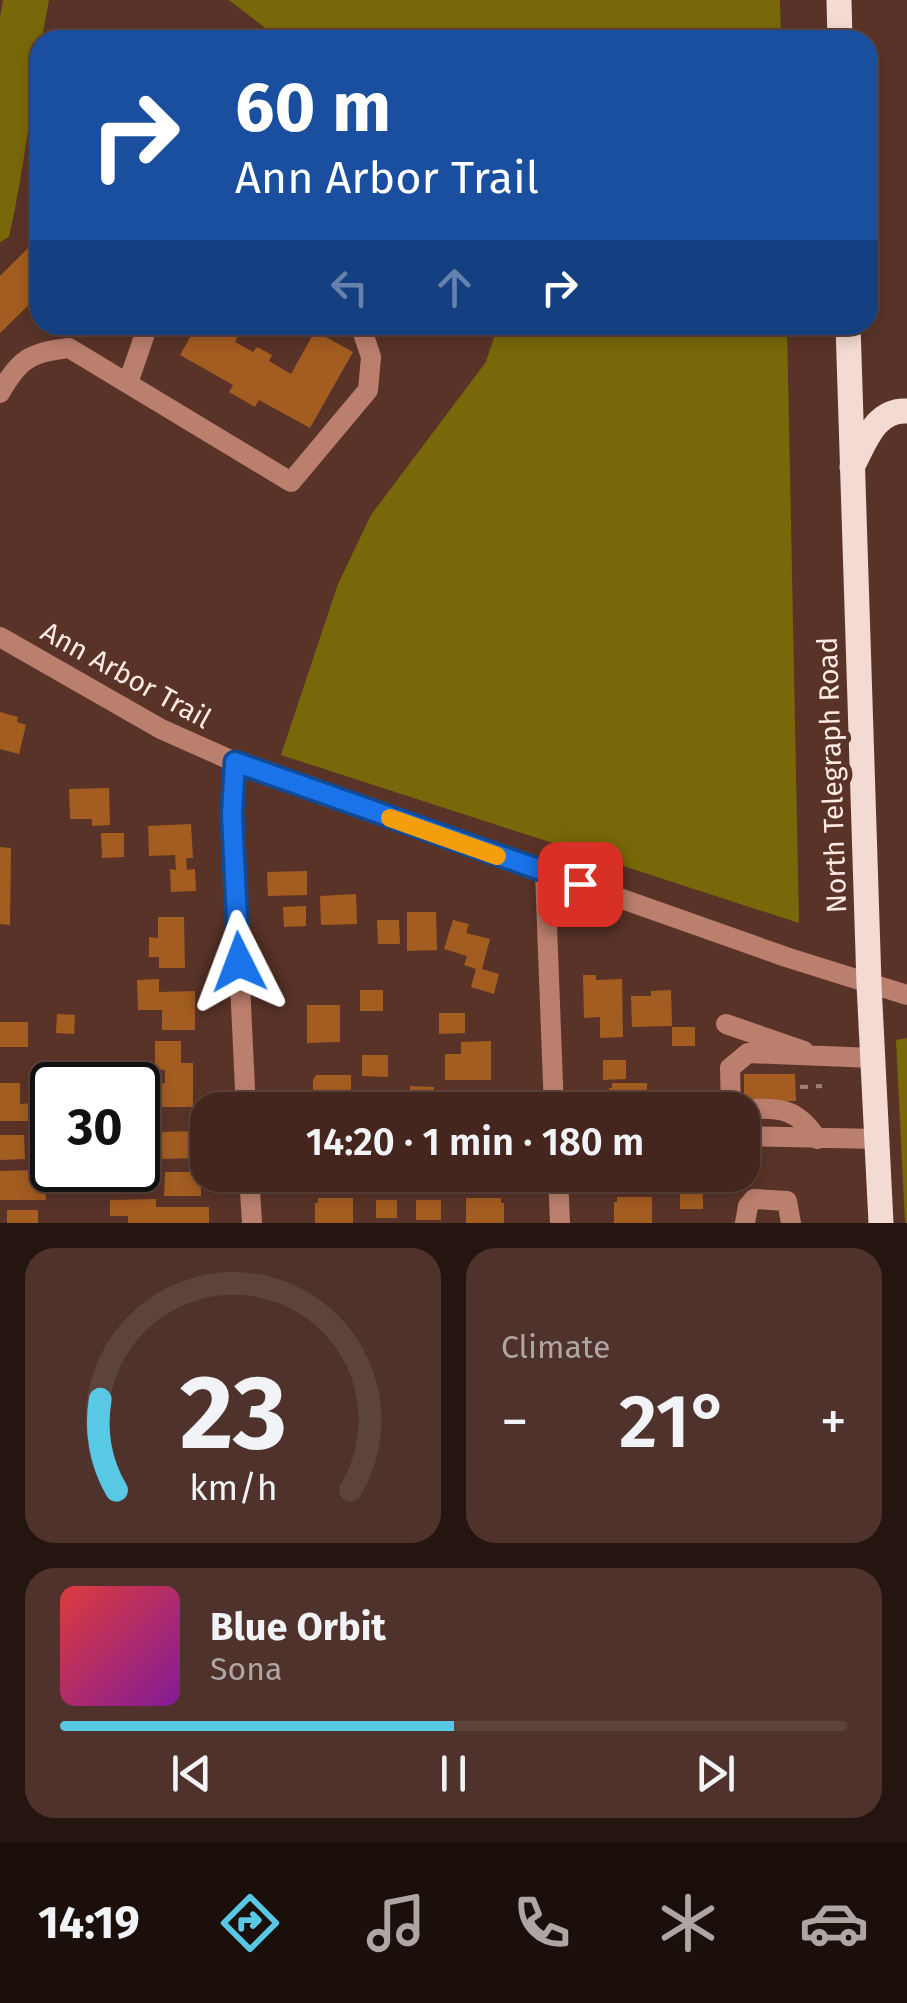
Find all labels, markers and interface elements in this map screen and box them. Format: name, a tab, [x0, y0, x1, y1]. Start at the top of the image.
text: 60 m	[235, 66, 391, 150]
icon: right	[70, 70, 200, 200]
text: Ann Arbor Trail	[235, 151, 539, 205]
icon: left	[322, 260, 377, 315]
icon: ahead	[427, 260, 482, 315]
icon: right	[532, 260, 587, 315]
street label: Ann Arbor Trail	[35, 615, 217, 735]
street label: North Telegraph Road	[811, 636, 853, 914]
pin	[538, 842, 623, 927]
icon: arrive	[553, 857, 608, 912]
position arrow	[187, 910, 291, 1014]
speed limit sign: 30	[30, 1062, 160, 1192]
text: 14:20 · 1 min · 180 m	[306, 1119, 644, 1165]
text: Climate	[501, 1328, 610, 1366]
text: 23	[179, 1351, 287, 1476]
text: 21°	[619, 1377, 729, 1467]
text: −	[501, 1389, 529, 1455]
text: +	[820, 1389, 847, 1455]
text: km/h	[189, 1467, 277, 1509]
text: Blue Orbit	[210, 1604, 386, 1650]
text: Sona	[210, 1650, 282, 1688]
icon: previous	[164, 1746, 219, 1801]
icon: pause	[426, 1746, 481, 1801]
icon: next	[688, 1746, 743, 1801]
icon: directions	[215, 1888, 285, 1958]
icon: music	[361, 1888, 431, 1958]
icon: phone	[507, 1888, 577, 1958]
icon: climate	[653, 1888, 723, 1958]
icon: car	[799, 1888, 869, 1958]
text: 14:19	[38, 1896, 140, 1950]

